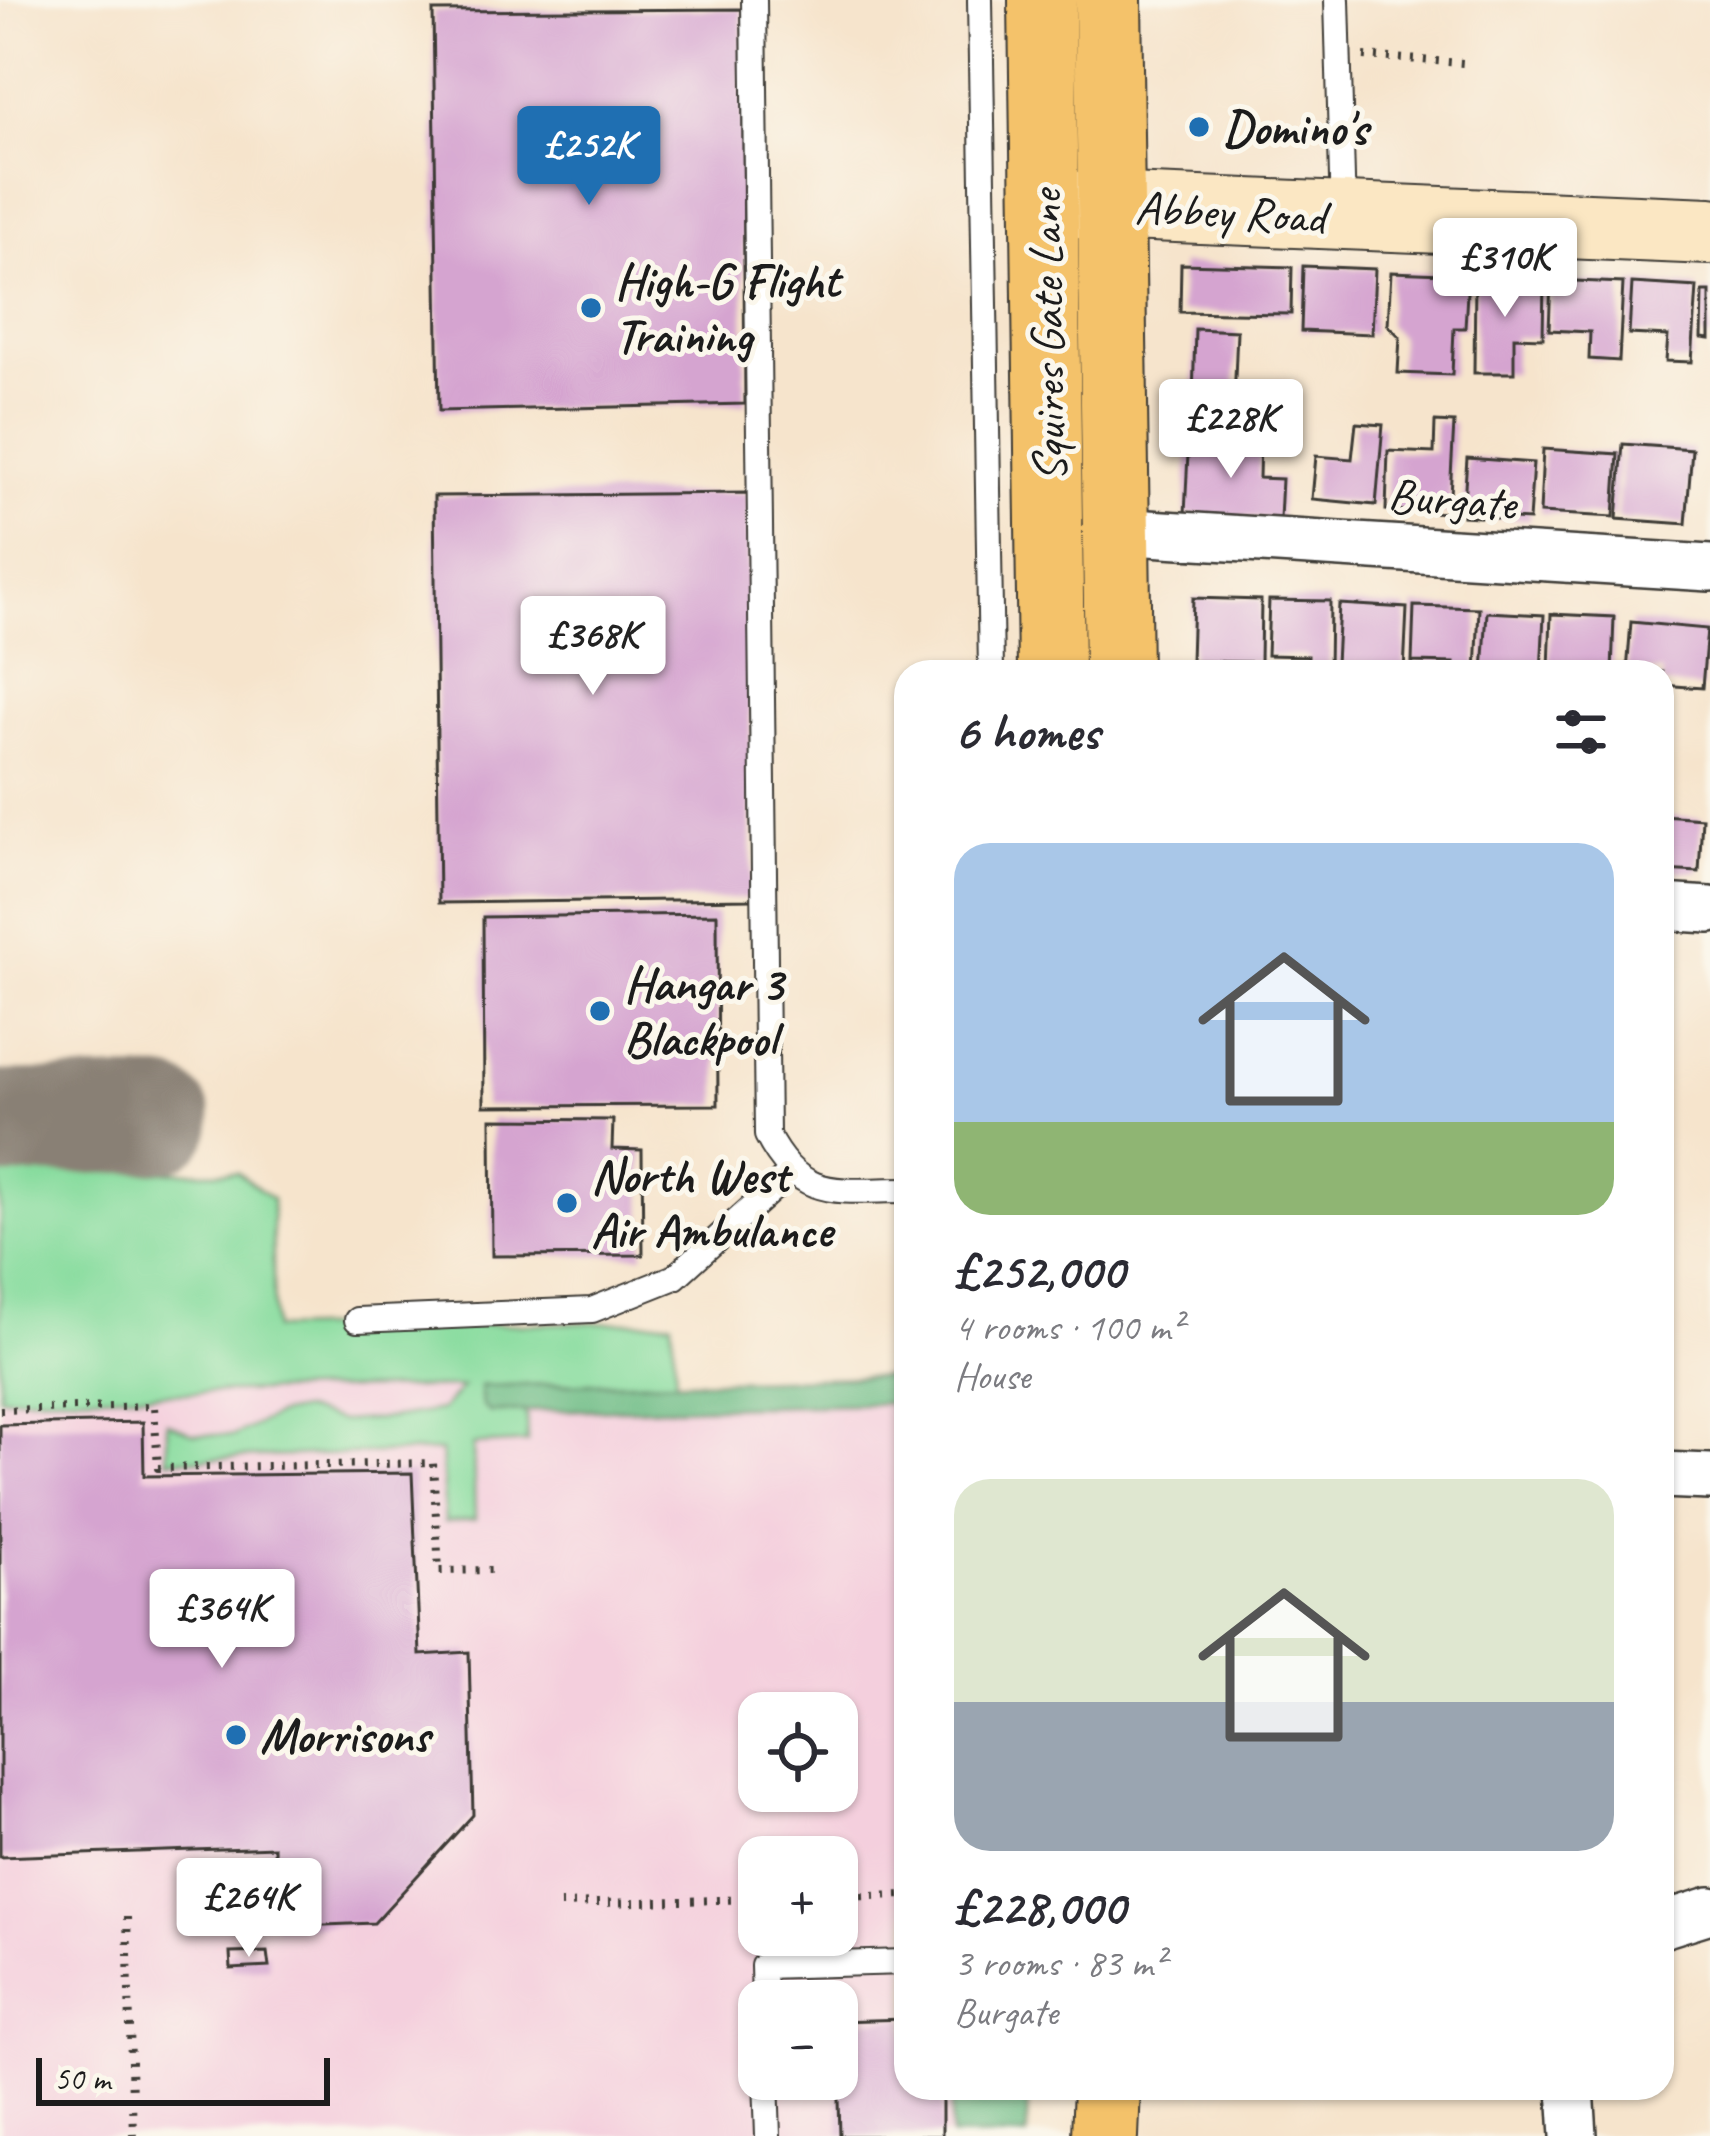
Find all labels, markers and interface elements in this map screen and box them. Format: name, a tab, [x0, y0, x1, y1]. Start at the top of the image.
place label: Domino's	[1223, 98, 1372, 158]
pin: £252K	[505, 106, 673, 208]
marker: Domino's	[1186, 114, 1212, 140]
text: £252K	[544, 120, 634, 169]
street label: Abbey Road	[1133, 177, 1334, 247]
street label: Squires Gate Lane	[1014, 186, 1080, 483]
pin: £310K	[1421, 218, 1589, 320]
text: £310K	[1460, 232, 1550, 281]
place label: High-G Flight Training	[615, 251, 845, 366]
marker: High-G Flight Training	[578, 295, 604, 321]
pin: £228K	[1147, 379, 1315, 481]
text: £228K	[1186, 393, 1276, 442]
street label: Burgate	[1386, 465, 1521, 534]
pin: £368K	[509, 596, 677, 698]
text: £368K	[548, 610, 638, 659]
icon: filters	[1548, 699, 1614, 765]
text: 6 homes	[954, 700, 1099, 764]
icon: home	[1176, 921, 1392, 1137]
place label: Hangar 3 Blackpool	[624, 954, 787, 1069]
marker: Hangar 3 Blackpool	[587, 998, 613, 1024]
place label: North West Air Ambulance	[591, 1146, 836, 1261]
marker: North West Air Ambulance	[554, 1190, 580, 1216]
text: £252,000	[954, 1239, 1124, 1303]
text: 4 rooms · 100 m²	[954, 1303, 1182, 1352]
text: House	[954, 1352, 1030, 1401]
icon: home	[1176, 1557, 1392, 1773]
pin: £364K	[138, 1569, 306, 1671]
text: £364K	[177, 1583, 267, 1632]
map controls	[738, 1692, 858, 2100]
button: locate	[738, 1692, 858, 1812]
place label: Morrisons	[260, 1706, 435, 1766]
marker: Morrisons	[223, 1722, 249, 1748]
button: +	[738, 1836, 858, 1956]
pin: £264K	[165, 1858, 333, 1960]
text: £264K	[204, 1872, 294, 1921]
text: £228,000	[954, 1875, 1125, 1939]
text: 3 rooms · 83 m²	[954, 1939, 1165, 1988]
button: −	[738, 1980, 858, 2100]
text: Burgate	[954, 1988, 1058, 2037]
scale bar	[36, 2052, 330, 2105]
text: 50 m	[54, 2058, 110, 2100]

